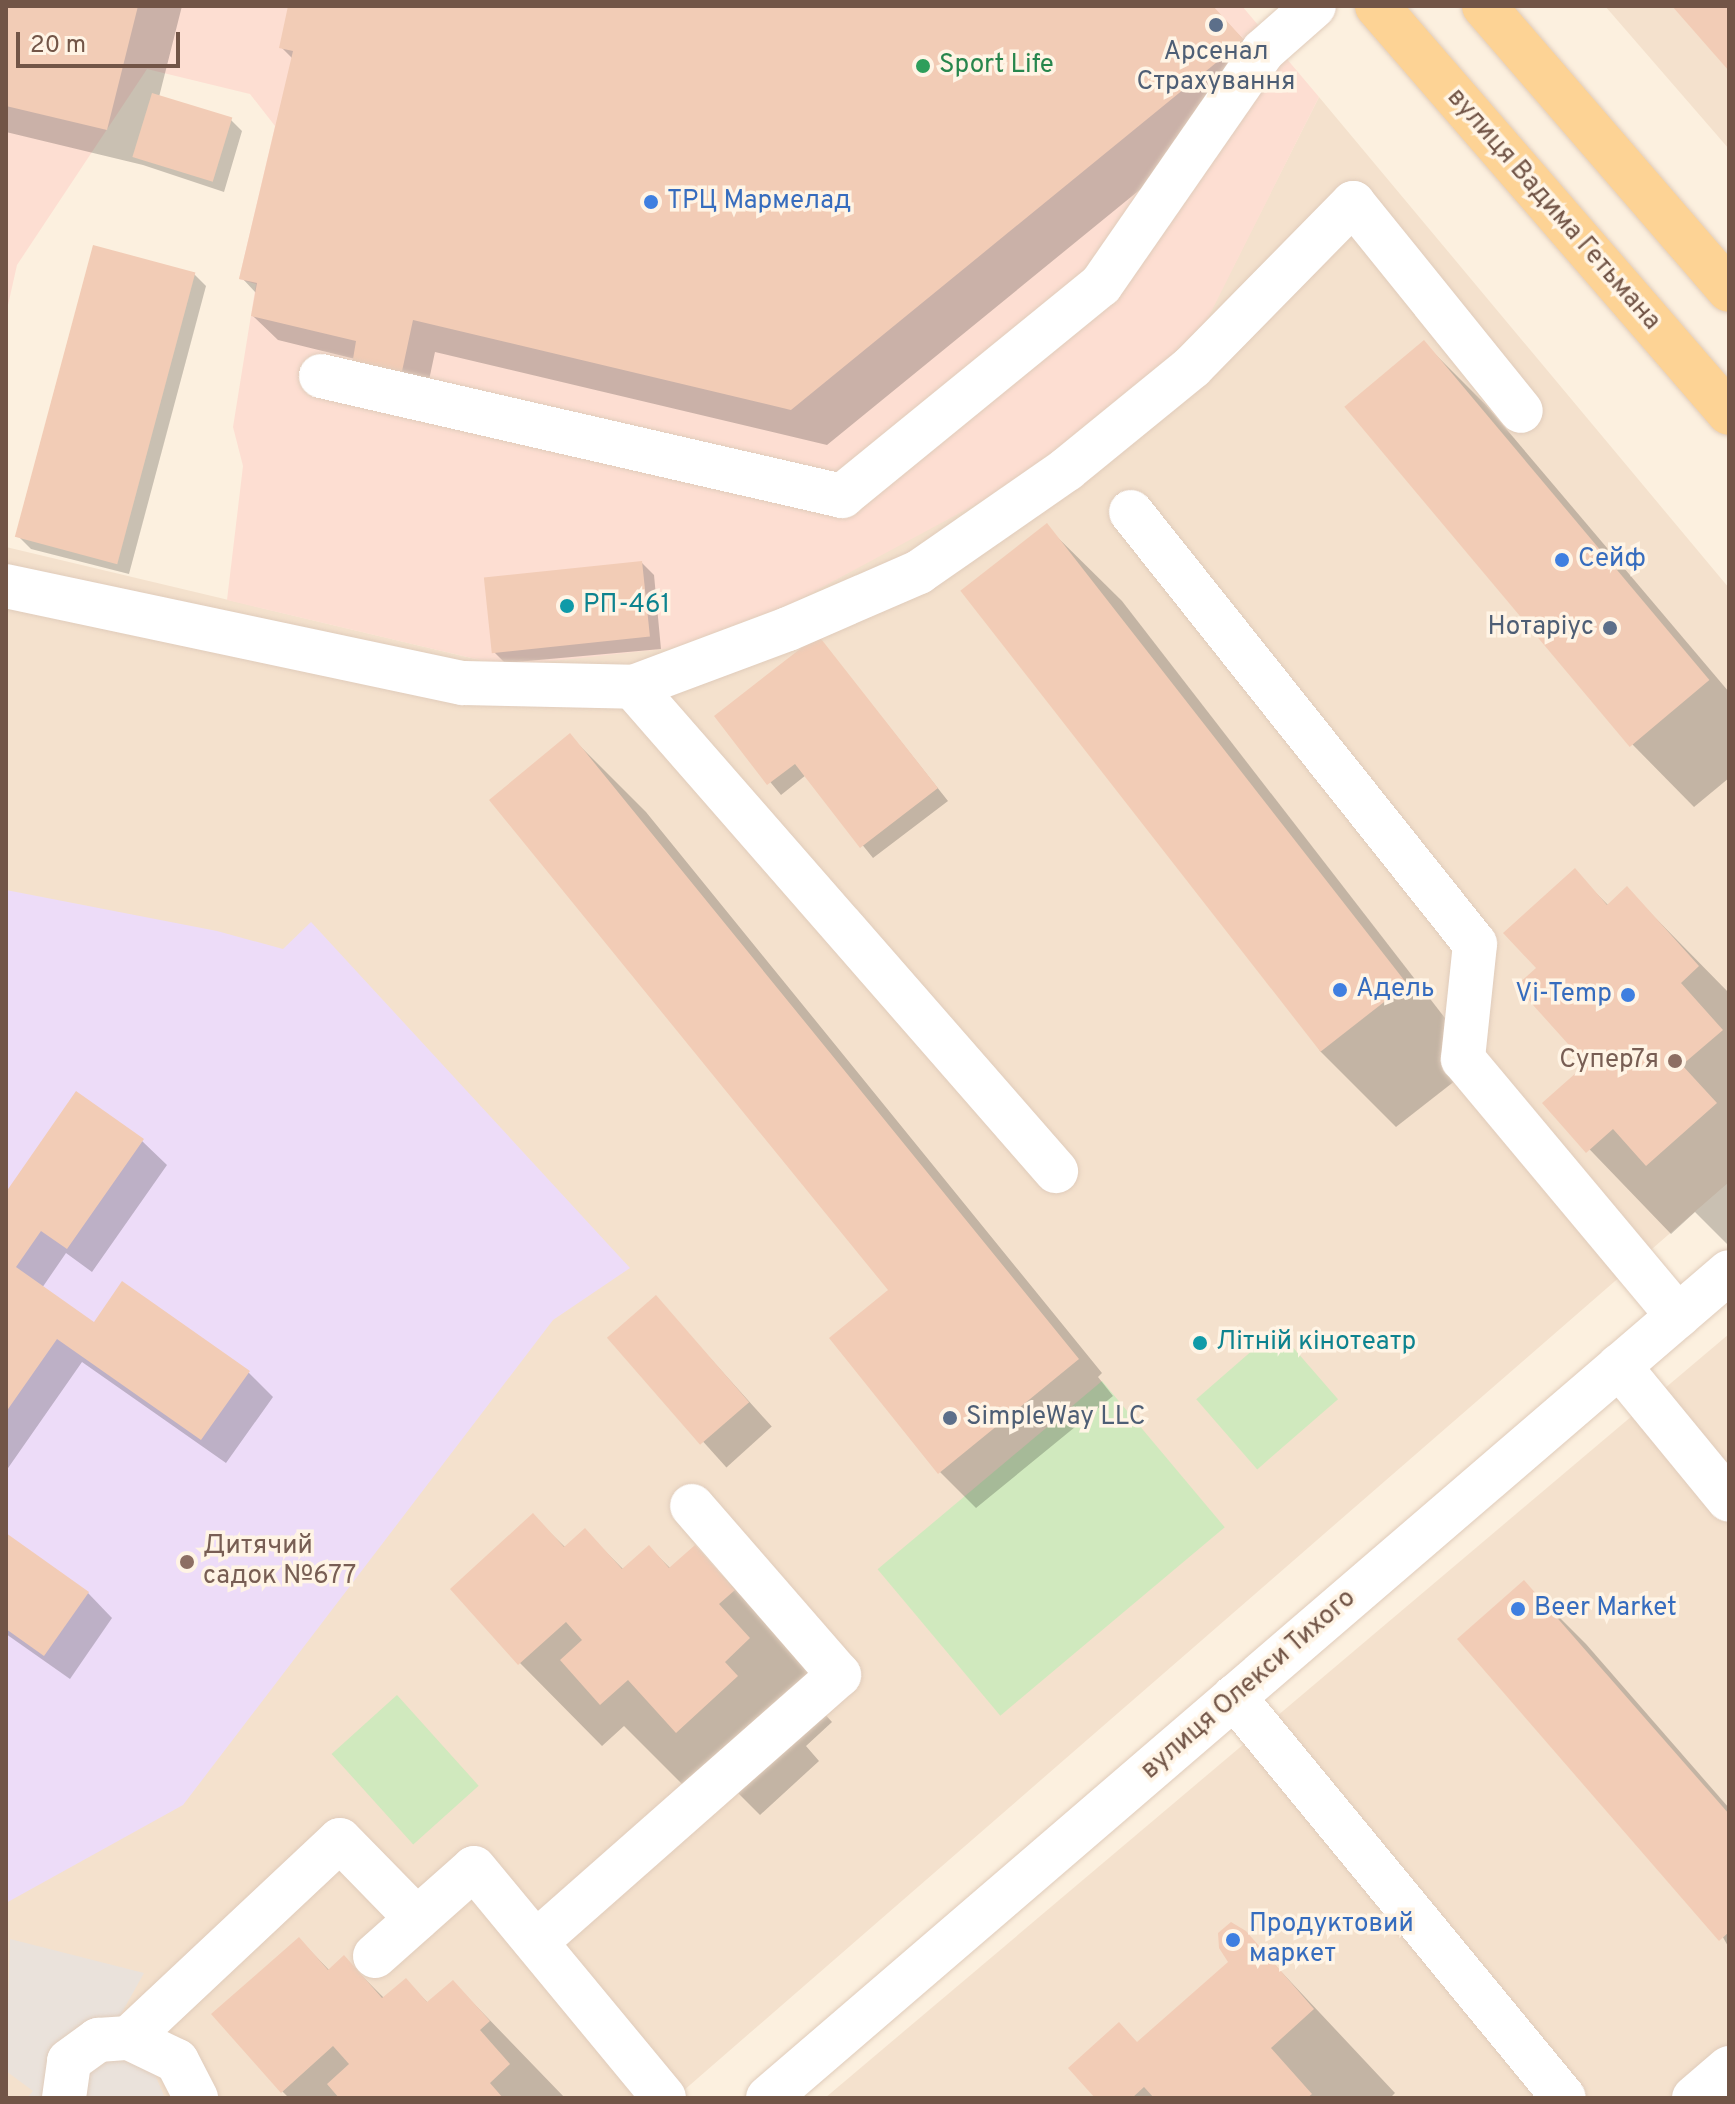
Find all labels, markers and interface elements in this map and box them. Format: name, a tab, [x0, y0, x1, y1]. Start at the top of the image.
scale bar	[20, 16, 184, 66]
marker: Арсенал Страхування	[1207, 16, 1225, 34]
text: 20 m	[30, 31, 86, 61]
place label: Арсенал Страхування	[1137, 37, 1295, 98]
place label: Sport Life	[939, 50, 1054, 82]
marker: Sport Life	[914, 57, 932, 75]
street label: вулиця Вадима Гетьмана	[1440, 83, 1666, 337]
place label: ТРЦ Мармелад	[667, 186, 851, 218]
marker: ТРЦ Мармелад	[642, 193, 660, 211]
place label: Сейф	[1578, 544, 1646, 576]
marker: Сейф	[1553, 551, 1571, 569]
place label: РП-461	[583, 590, 670, 622]
marker: РП-461	[558, 597, 576, 615]
place label: Нотаріус	[1487, 612, 1594, 644]
marker: Нотаріус	[1601, 619, 1619, 637]
place label: Адель	[1356, 974, 1435, 1006]
place label: Vi-Temp	[1515, 979, 1612, 1011]
marker: Адель	[1331, 981, 1349, 999]
marker: Vi-Temp	[1619, 986, 1637, 1004]
place label: Супер7я	[1559, 1045, 1659, 1077]
marker: Супер7я	[1666, 1052, 1684, 1070]
place label: Літній кінотеатр	[1216, 1327, 1416, 1359]
marker: Літній кінотеатр	[1191, 1334, 1209, 1352]
place label: SimpleWay LLC	[966, 1402, 1146, 1434]
marker: SimpleWay LLC	[941, 1409, 959, 1427]
place label: Дитячий садок №677	[203, 1531, 356, 1592]
marker: Дитячий садок №677	[178, 1553, 196, 1571]
street label: вулиця Олекси Тихого	[1135, 1583, 1363, 1787]
place label: Beer Market	[1534, 1593, 1677, 1625]
marker: Beer Market	[1509, 1600, 1527, 1618]
place label: Продуктовий маркет	[1249, 1909, 1414, 1970]
marker: Продуктовий маркет	[1224, 1931, 1242, 1949]

